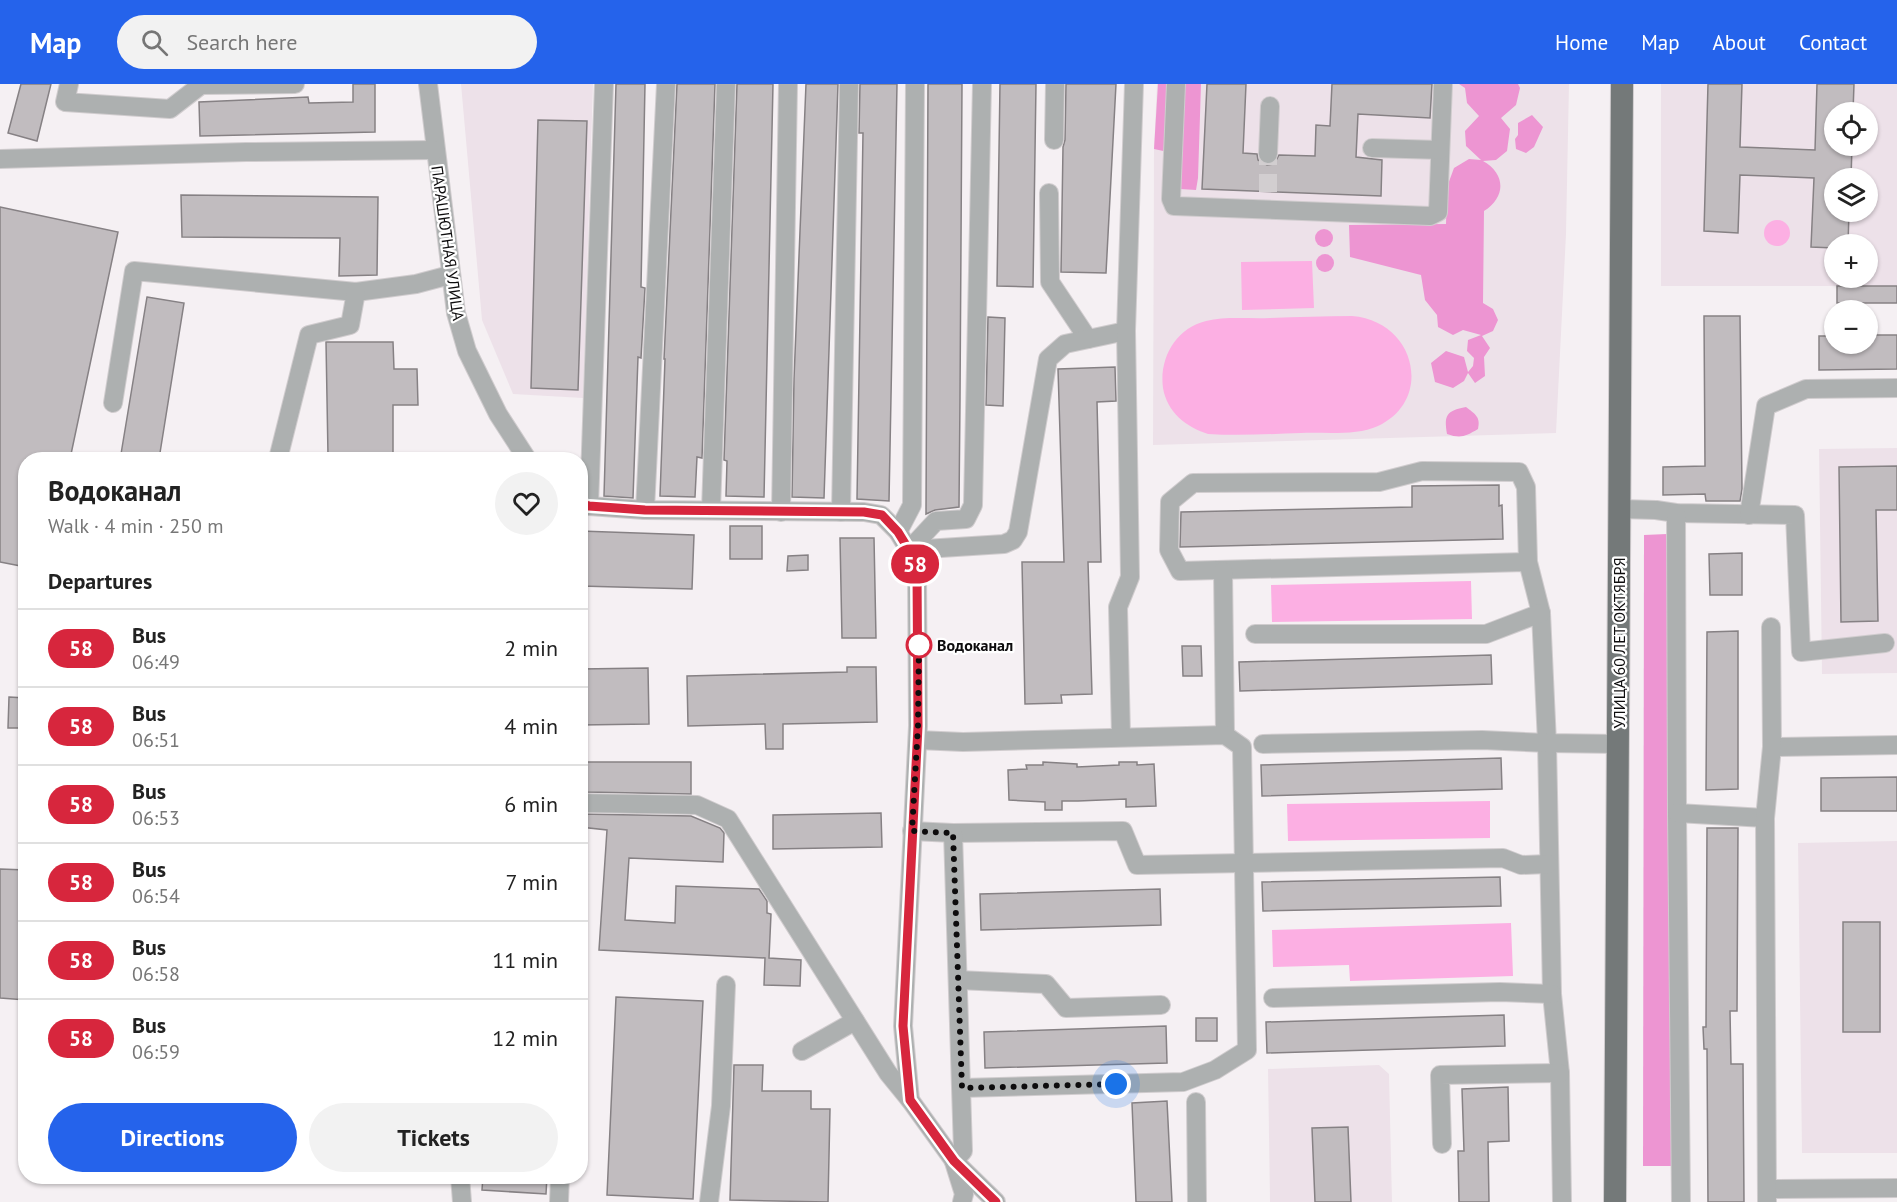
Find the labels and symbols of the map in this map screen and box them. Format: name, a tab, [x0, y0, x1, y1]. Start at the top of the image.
street label: ПАРАШЮТНАЯ УЛИЦА	[427, 164, 469, 322]
line badge: 58	[888, 544, 942, 584]
street label: УЛИЦА 60 ЛЕТ ОКТЯБРЯ	[1609, 557, 1629, 729]
marker: Водоканал	[906, 632, 932, 658]
place label: Водоканал	[937, 635, 1013, 655]
your location	[1101, 1069, 1131, 1099]

